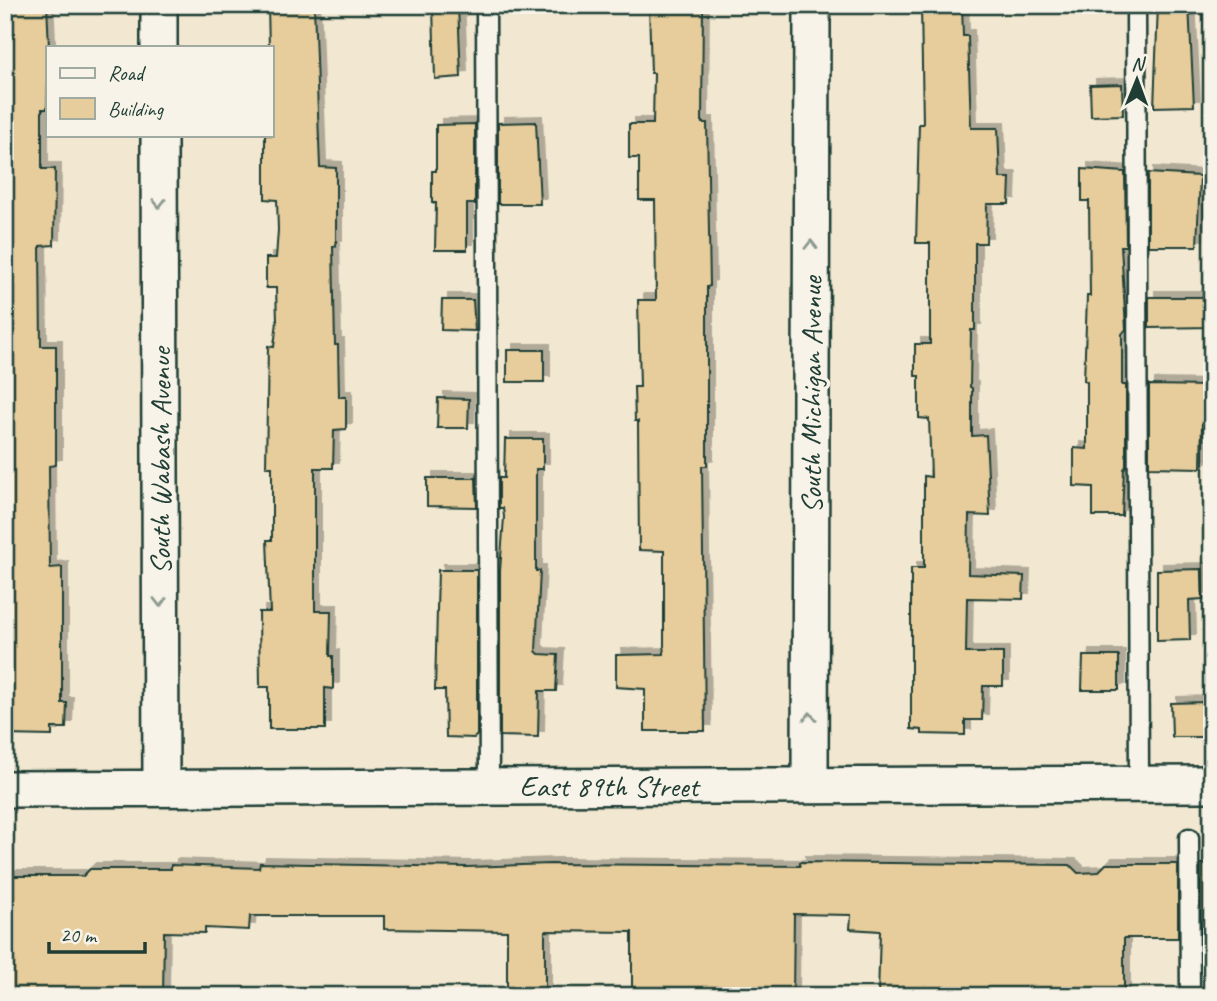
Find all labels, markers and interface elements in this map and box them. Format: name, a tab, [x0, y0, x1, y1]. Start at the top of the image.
legend	[46, 46, 273, 136]
north arrow	[1102, 46, 1172, 116]
text: N	[1131, 52, 1147, 76]
text: Road	[108, 60, 147, 86]
text: Building	[108, 96, 165, 122]
one-way arrow	[151, 198, 167, 209]
one-way arrow	[803, 239, 819, 249]
street label: South Michigan Avenue	[792, 274, 830, 514]
street label: South Wabash Avenue	[141, 345, 179, 575]
one-way arrow	[152, 597, 168, 608]
one-way arrow	[802, 711, 818, 722]
street label: East 89th Street	[520, 767, 702, 805]
scale bar	[49, 910, 145, 954]
text: 20 m	[60, 922, 98, 948]

